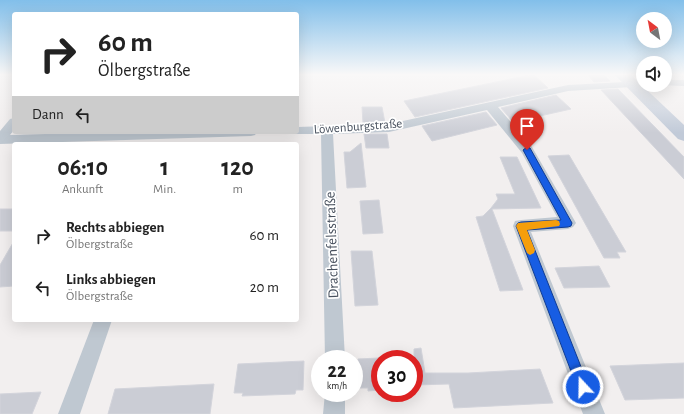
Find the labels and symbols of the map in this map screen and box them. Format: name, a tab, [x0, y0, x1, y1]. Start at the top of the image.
north arrow	[636, 12, 672, 48]
pin	[510, 109, 544, 150]
street label: Löwenburgstraße	[313, 117, 403, 137]
street label: Drachenfelsstraße	[323, 191, 341, 299]
speed limit sign: 30	[371, 350, 423, 402]
position arrow	[562, 366, 604, 408]

